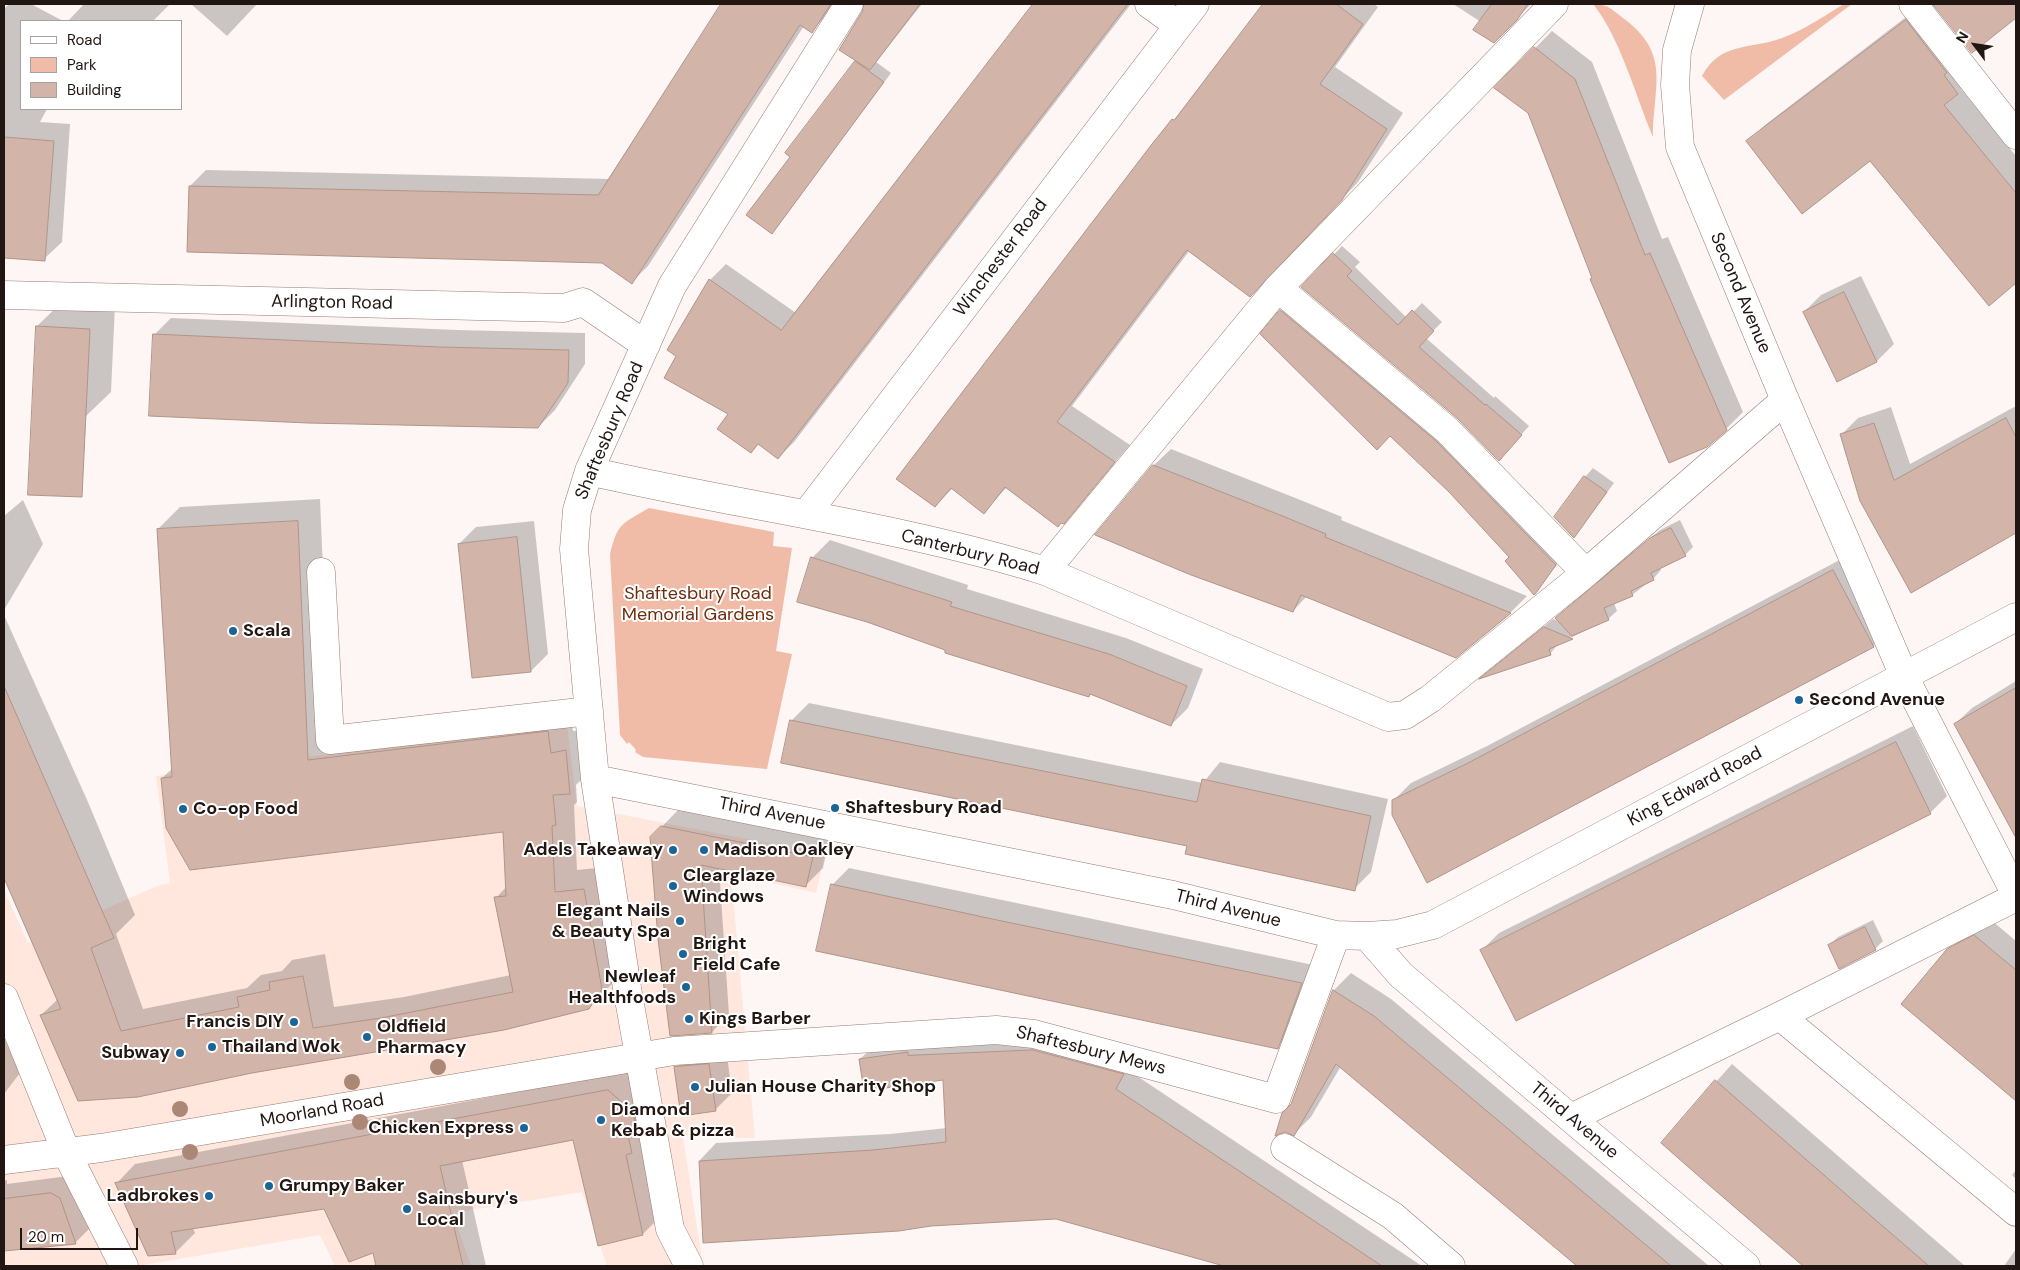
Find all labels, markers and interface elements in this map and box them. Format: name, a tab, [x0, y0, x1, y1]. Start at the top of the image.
legend	[20, 20, 182, 110]
north arrow	[1950, 20, 2000, 70]
text: N	[1952, 28, 1972, 46]
text: Road	[67, 30, 102, 50]
text: Park	[67, 55, 97, 75]
text: Building	[67, 80, 122, 100]
street label: Winchester Road	[950, 195, 1052, 321]
street label: Second Avenue	[1705, 229, 1775, 357]
street label: Arlington Road	[271, 291, 393, 315]
street label: Shaftesbury Road	[571, 359, 649, 503]
street label: Canterbury Road	[899, 525, 1041, 581]
park label: Shaftesbury Road Memorial Gardens	[622, 583, 774, 626]
place label: Scala	[243, 620, 291, 642]
marker: Scala	[227, 625, 239, 637]
place label: Second Avenue	[1809, 689, 1945, 711]
marker: Second Avenue	[1793, 694, 1805, 706]
street label: King Edward Road	[1624, 743, 1766, 831]
street label: Third Avenue	[717, 793, 827, 835]
place label: Shaftesbury Road	[845, 797, 1002, 819]
place label: Co-op Food	[193, 798, 298, 820]
marker: Shaftesbury Road	[829, 802, 841, 814]
marker: Co-op Food	[177, 803, 189, 815]
place label: Adels Takeaway	[523, 839, 663, 861]
place label: Madison Oakley	[714, 839, 854, 861]
marker: Adels Takeaway	[667, 844, 679, 856]
marker: Madison Oakley	[698, 844, 710, 856]
place label: Clearglaze Windows	[683, 865, 775, 908]
marker: Clearglaze Windows	[667, 880, 679, 892]
street label: Third Avenue	[1173, 885, 1283, 933]
place label: Elegant Nails & Beauty Spa	[552, 900, 670, 942]
marker: Elegant Nails & Beauty Spa	[674, 915, 686, 927]
place label: Bright Field Cafe	[693, 933, 781, 976]
marker: Bright Field Cafe	[677, 948, 689, 960]
place label: Newleaf Healthfoods	[568, 966, 676, 1009]
marker: Newleaf Healthfoods	[680, 981, 692, 993]
place label: Kings Barber	[699, 1008, 811, 1030]
place label: Francis DIY	[186, 1011, 284, 1033]
marker: Kings Barber	[683, 1013, 695, 1025]
marker: Francis DIY	[288, 1016, 300, 1028]
place label: Oldfield Pharmacy	[377, 1016, 466, 1058]
street label: Shaftesbury Mews	[1014, 1022, 1168, 1080]
marker: Oldfield Pharmacy	[361, 1031, 373, 1043]
place label: Thailand Wok	[222, 1036, 341, 1058]
marker: Thailand Wok	[206, 1041, 218, 1053]
place label: Subway	[101, 1042, 170, 1064]
marker: Subway	[174, 1047, 186, 1059]
place label: Julian House Charity Shop	[705, 1076, 936, 1098]
street label: Third Avenue	[1526, 1078, 1622, 1164]
marker: Julian House Charity Shop	[689, 1081, 701, 1093]
street label: Moorland Road	[258, 1089, 386, 1133]
place label: Diamond Kebab & pizza	[611, 1099, 734, 1142]
marker: Diamond Kebab & pizza	[595, 1114, 607, 1126]
place label: Chicken Express	[368, 1117, 514, 1139]
marker: Chicken Express	[518, 1122, 530, 1134]
place label: Grumpy Baker	[279, 1175, 404, 1197]
marker: Grumpy Baker	[263, 1180, 275, 1192]
place label: Ladbrokes	[107, 1185, 199, 1207]
place label: Sainsbury's Local	[417, 1188, 518, 1230]
marker: Ladbrokes	[203, 1190, 215, 1202]
marker: Sainsbury's Local	[401, 1203, 413, 1215]
scale bar	[22, 1218, 140, 1250]
text: 20 m	[28, 1227, 64, 1247]

